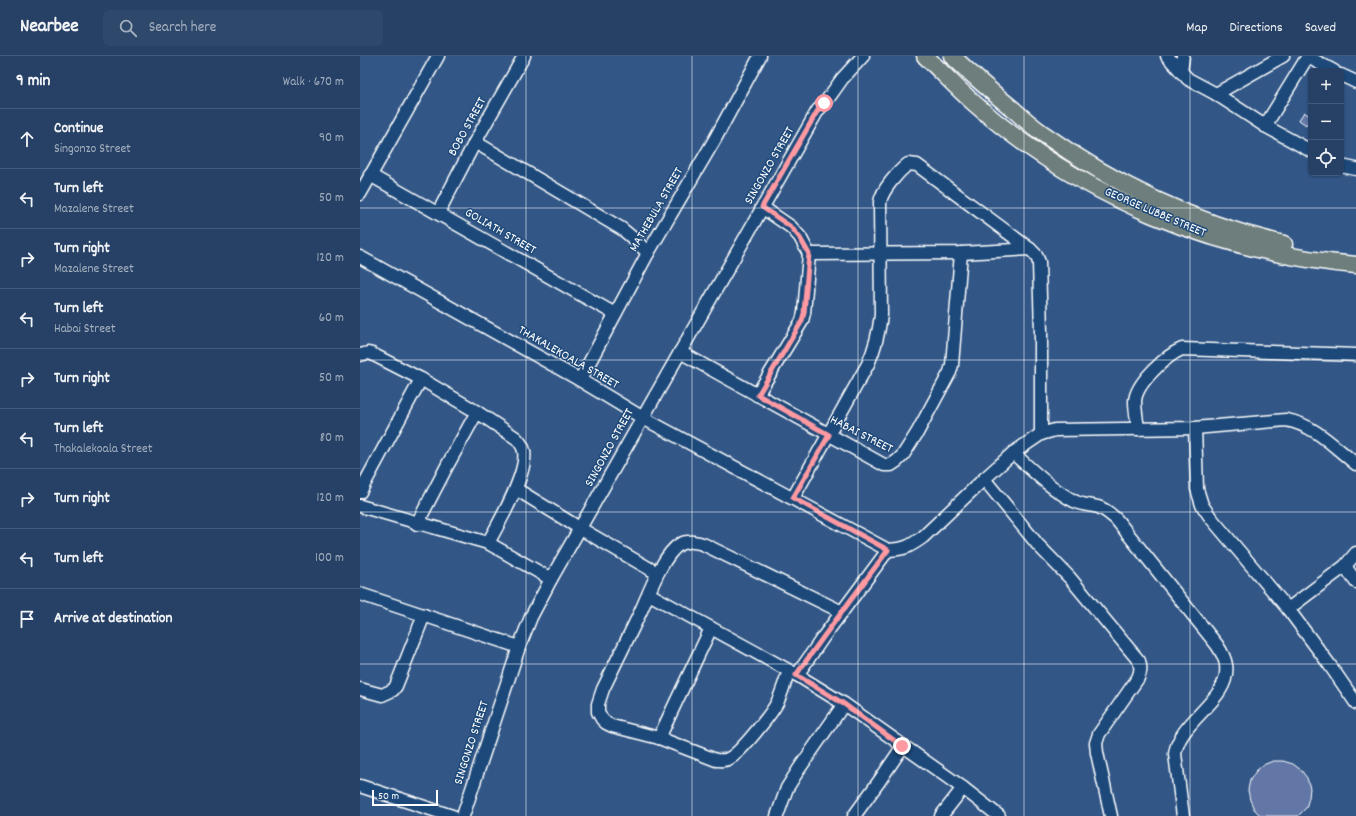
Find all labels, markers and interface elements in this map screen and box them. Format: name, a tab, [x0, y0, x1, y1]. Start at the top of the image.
search box	[103, 10, 383, 46]
text: Nearbee	[20, 14, 79, 41]
icon: search	[117, 17, 139, 39]
text: Search here	[149, 17, 216, 39]
text: Map	[1186, 18, 1208, 38]
text: Directions	[1230, 18, 1283, 38]
text: Saved	[1305, 18, 1336, 38]
map controls	[1308, 68, 1344, 176]
button: +	[1308, 68, 1344, 104]
text: 9 min	[16, 70, 50, 94]
text: Walk · 670 m	[283, 73, 344, 92]
street label: BOBO STREET	[444, 94, 492, 160]
route start	[815, 94, 833, 112]
button: −	[1308, 104, 1344, 140]
text: Continue	[54, 118, 103, 140]
street label: SINGONZO STREET	[740, 124, 800, 208]
icon: ahead	[16, 128, 38, 150]
text: 90 m	[319, 129, 344, 148]
text: Singonzo Street	[54, 140, 131, 159]
button: locate	[1308, 140, 1344, 176]
street label: MATHEBULA STREET	[625, 164, 689, 256]
text: Turn left	[54, 178, 103, 200]
street label: GEORGE LUBBE STREET	[1101, 183, 1209, 243]
icon: left	[16, 188, 38, 210]
text: 50 m	[319, 189, 344, 208]
text: Mazalene Street	[54, 200, 134, 219]
street label: GOLIATH STREET	[461, 204, 539, 260]
text: Turn right	[54, 238, 110, 260]
icon: right	[16, 248, 38, 270]
text: 120 m	[316, 249, 344, 268]
text: Mazalene Street	[54, 260, 134, 279]
text: Turn left	[54, 298, 103, 320]
icon: left	[16, 308, 38, 330]
text: 60 m	[319, 309, 344, 328]
text: Habai Street	[54, 320, 115, 339]
street label: THAKALEKOALA STREET	[514, 321, 622, 395]
icon: right	[16, 368, 38, 390]
text: Turn right	[54, 368, 110, 390]
text: 50 m	[319, 369, 344, 388]
street label: SINGONZO STREET	[581, 405, 639, 491]
street label: HABAI STREET	[826, 411, 896, 459]
text: Turn left	[54, 418, 103, 440]
icon: left	[16, 428, 38, 450]
text: 80 m	[320, 429, 344, 448]
text: Thakalekoala Street	[54, 440, 152, 459]
icon: right	[16, 488, 38, 510]
text: Turn right	[54, 488, 110, 510]
text: 120 m	[316, 489, 344, 508]
icon: left	[16, 548, 38, 570]
text: Turn left	[54, 548, 103, 570]
text: 100 m	[315, 549, 344, 568]
icon: arrive	[16, 608, 38, 630]
text: Arrive at destination	[54, 608, 172, 630]
street label: SINGONZO STREET	[450, 699, 494, 787]
route end	[893, 737, 911, 755]
scale bar	[372, 788, 438, 807]
text: 50 m	[378, 789, 399, 805]

